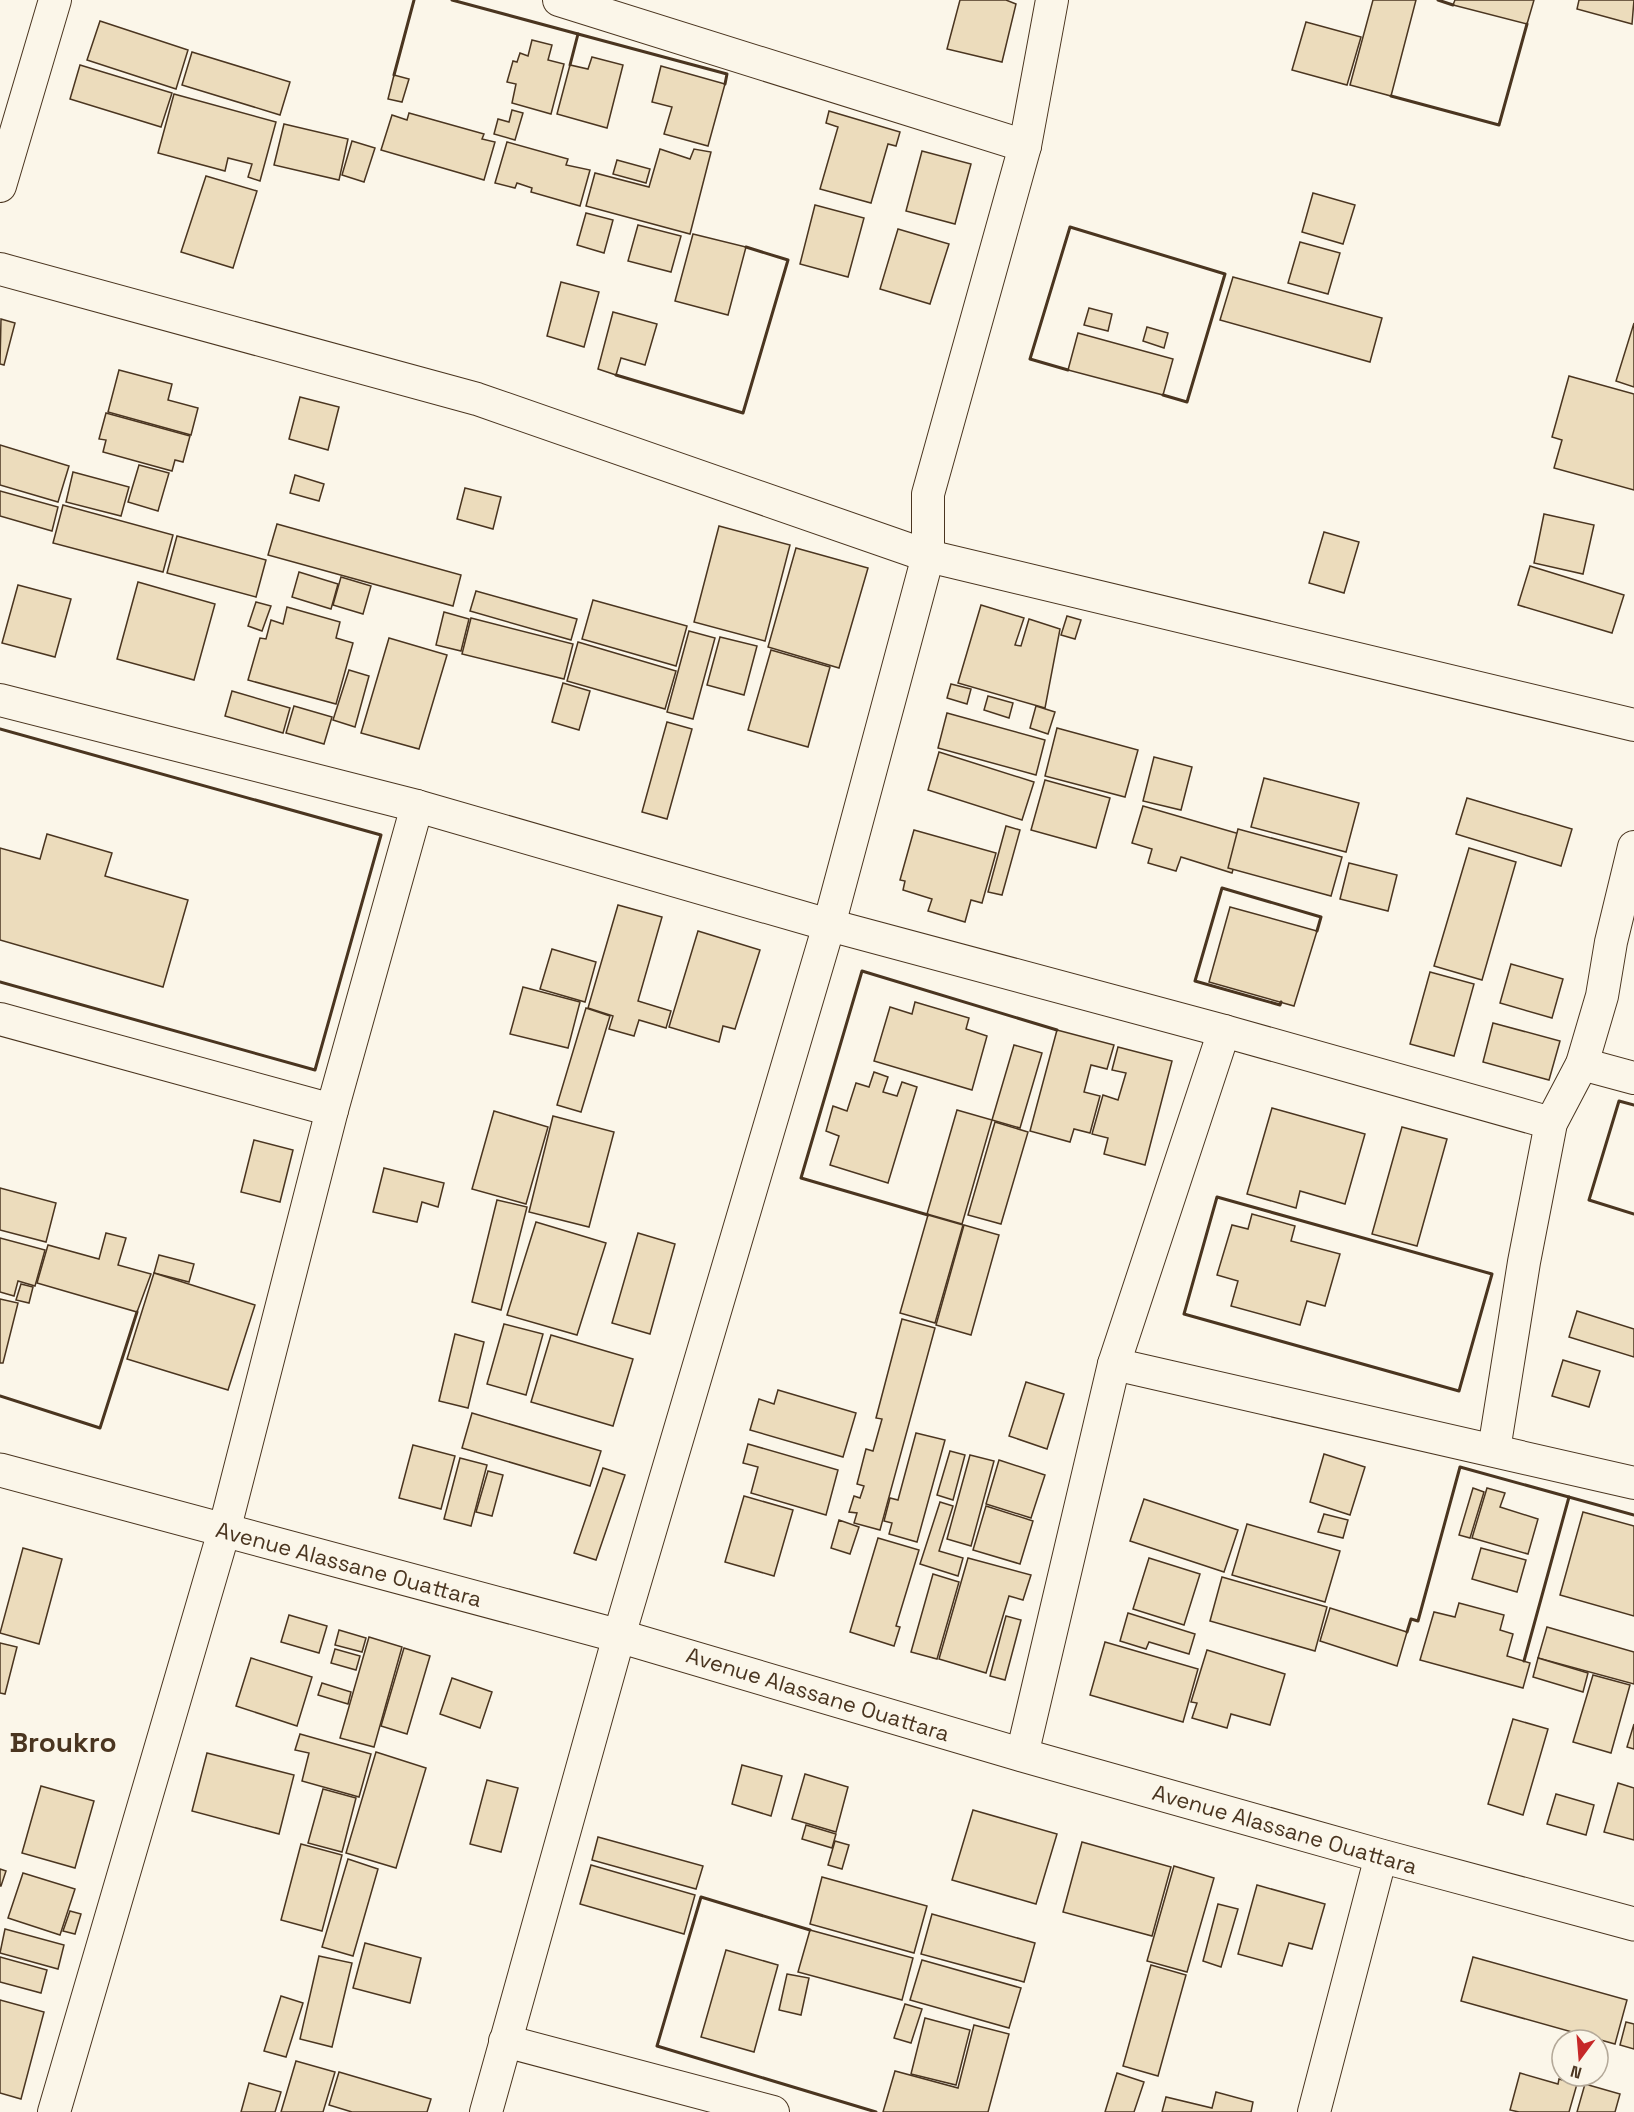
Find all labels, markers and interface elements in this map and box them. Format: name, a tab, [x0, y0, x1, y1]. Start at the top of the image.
street label: Avenue Alassane Ouattara	[213, 1515, 485, 1613]
street label: Avenue Alassane Ouattara	[683, 1641, 953, 1748]
district label: Broukro	[9, 1724, 117, 1760]
street label: Avenue Alassane Ouattara	[1149, 1778, 1421, 1880]
north arrow	[1550, 2028, 1610, 2088]
text: N	[1568, 2060, 1584, 2084]

